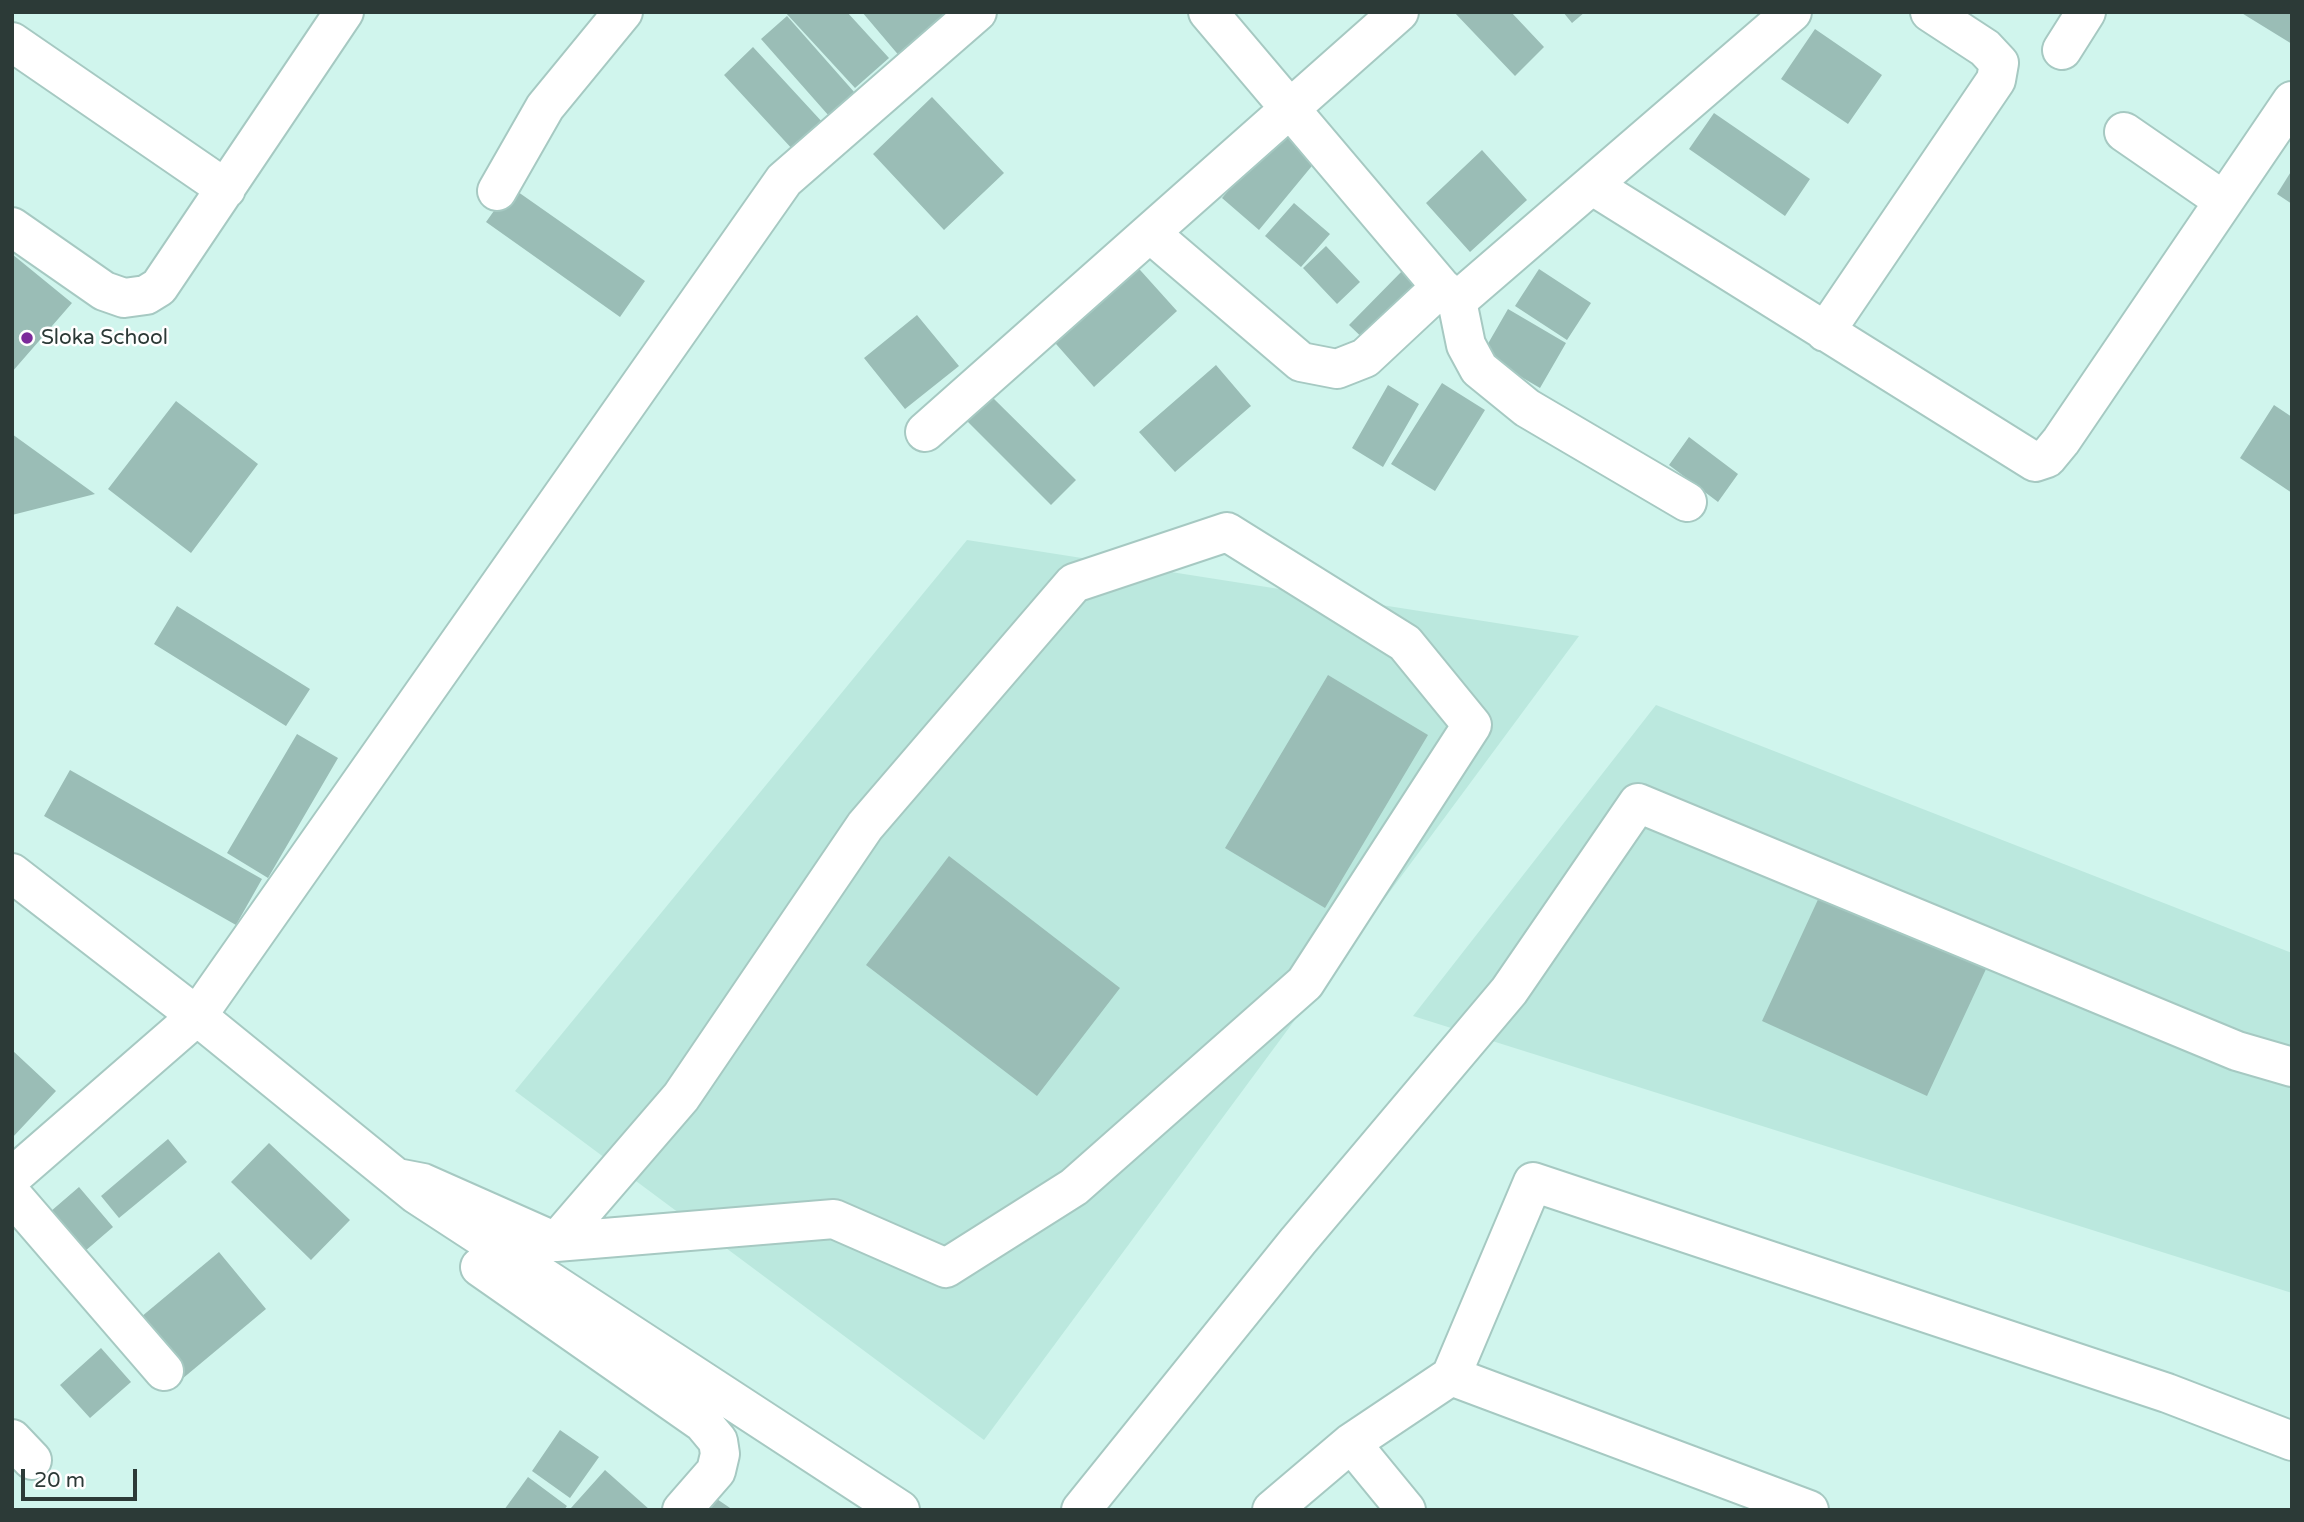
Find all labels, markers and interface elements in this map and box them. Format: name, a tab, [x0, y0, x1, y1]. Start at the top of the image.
place label: Sloka School	[41, 325, 168, 351]
marker: Sloka School	[19, 330, 35, 346]
scale bar	[24, 1456, 140, 1500]
text: 20 m	[34, 1468, 85, 1493]

